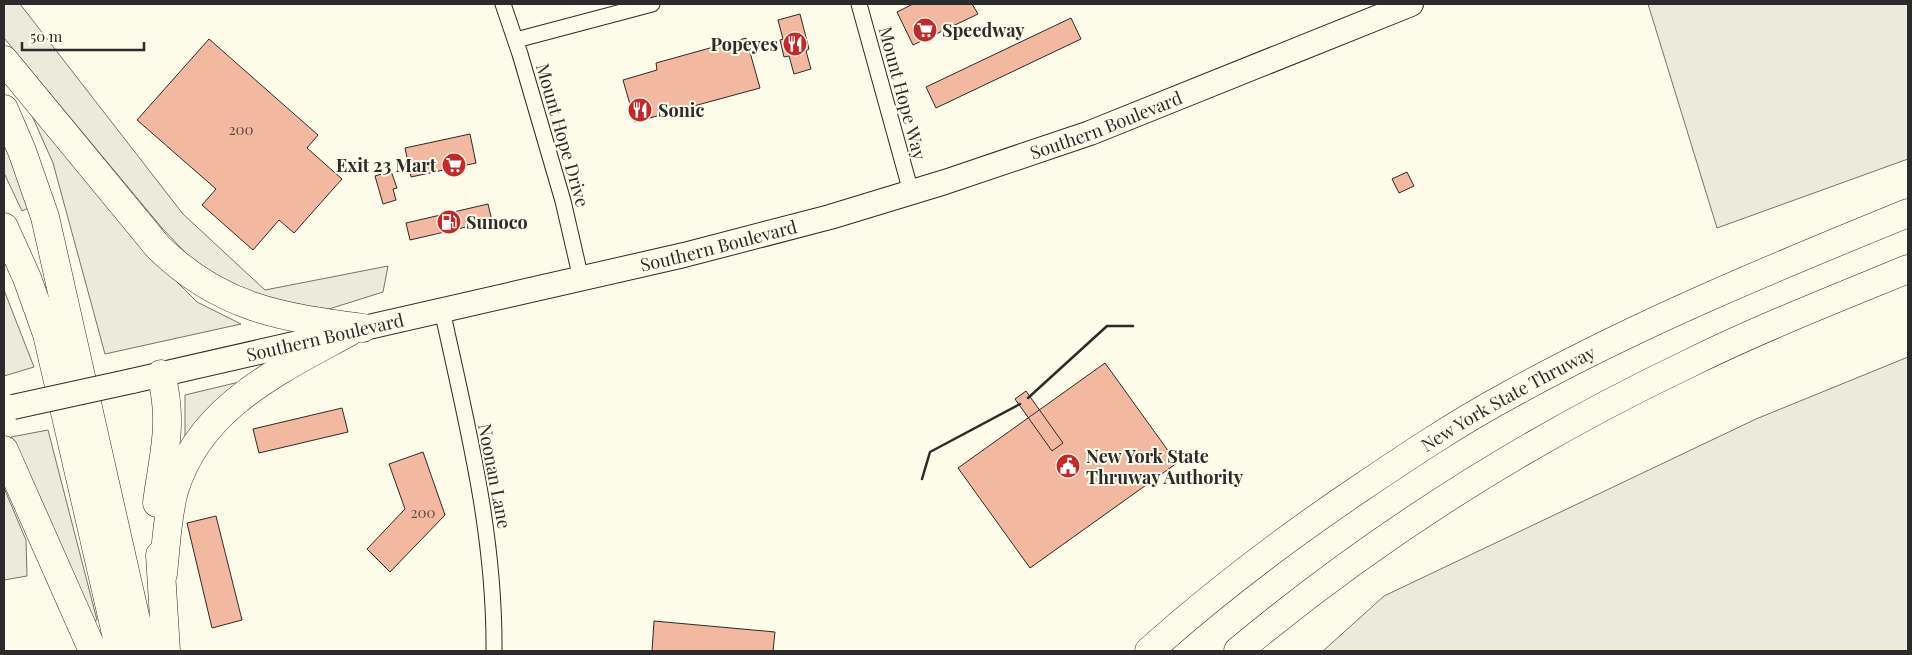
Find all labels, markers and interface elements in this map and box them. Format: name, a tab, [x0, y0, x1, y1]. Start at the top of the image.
supermarket icon: Speedway	[912, 17, 938, 43]
place label: Speedway	[942, 18, 1025, 42]
scale bar	[22, 20, 145, 52]
street label: Mount Hope Way	[874, 24, 932, 162]
text: 50 m	[30, 26, 63, 46]
restaurant icon: Popeyes	[782, 31, 808, 57]
place label: Popeyes	[710, 32, 778, 56]
street label: Mount Hope Drive	[531, 60, 595, 210]
street label: Southern Boulevard	[1027, 85, 1186, 164]
restaurant icon: Sonic	[627, 97, 653, 123]
place label: Sonic	[658, 98, 704, 122]
house number: 200	[228, 119, 254, 139]
supermarket icon: Exit 23 Mart	[441, 152, 467, 178]
place label: Exit 23 Mart	[336, 153, 437, 177]
fuel station icon: Sunoco	[436, 209, 462, 235]
place label: Sunoco	[466, 210, 528, 234]
street label: Southern Boulevard	[638, 214, 800, 277]
street label: Southern Boulevard	[244, 307, 407, 367]
street label: New York State Thruway	[1416, 340, 1599, 457]
street label: Noonan Lane	[473, 421, 517, 531]
place label: New York State Thruway Authority	[1086, 444, 1244, 489]
public building icon: New York State Thruway Authority	[1055, 453, 1081, 479]
house number: 200	[410, 502, 436, 522]

